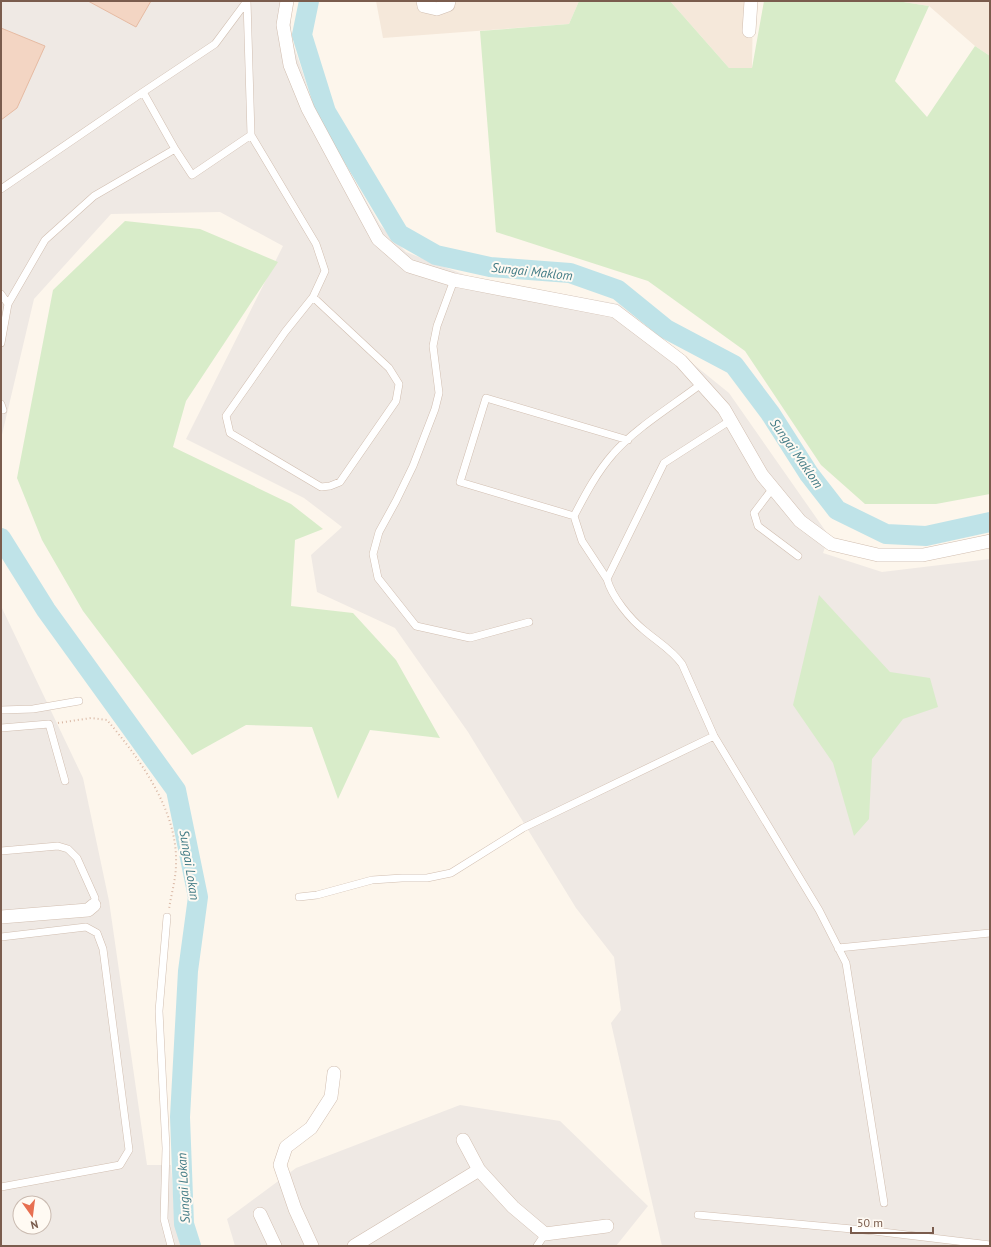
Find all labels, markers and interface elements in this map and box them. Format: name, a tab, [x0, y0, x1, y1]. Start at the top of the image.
water label: Sungai Maklom	[490, 259, 573, 284]
water label: Sungai Maklom	[766, 415, 827, 492]
water label: Sungai Lokan	[176, 829, 203, 902]
water label: Sungai Lokan	[173, 1152, 194, 1224]
north arrow	[12, 1195, 52, 1235]
scale bar	[851, 1209, 933, 1235]
text: 50 m	[857, 1215, 883, 1230]
text: N	[29, 1217, 40, 1232]

